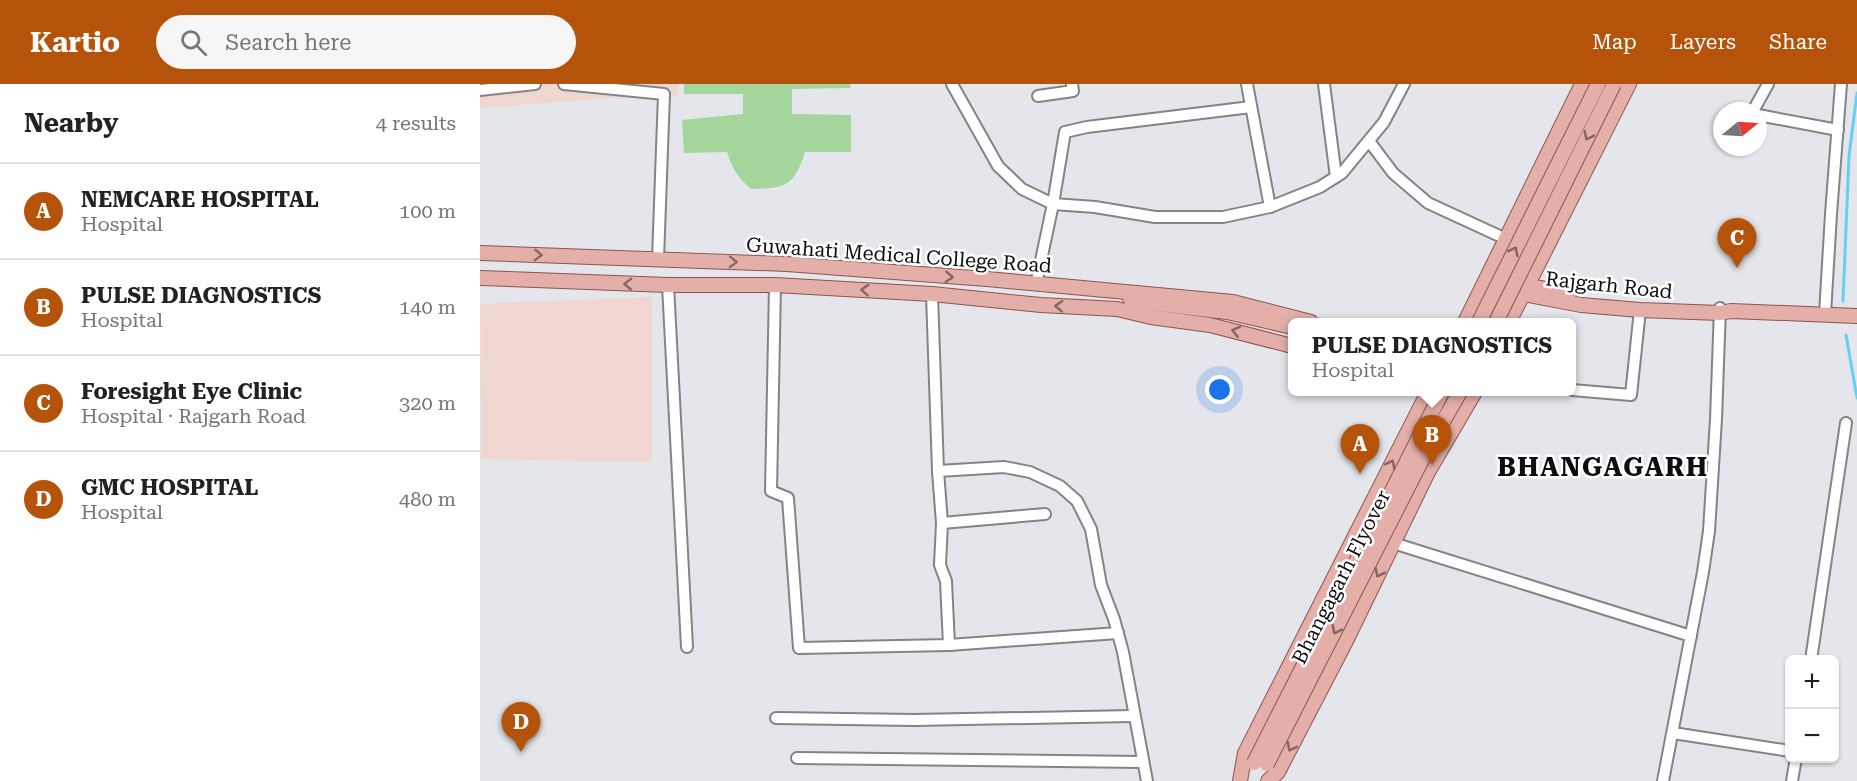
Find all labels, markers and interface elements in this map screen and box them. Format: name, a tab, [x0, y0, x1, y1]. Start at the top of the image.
search box	[156, 15, 576, 69]
text: Kartio	[30, 26, 120, 59]
icon: search	[177, 26, 210, 59]
text: Search here	[225, 30, 351, 55]
text: Map	[1592, 30, 1637, 54]
text: Layers	[1670, 30, 1736, 54]
text: Share	[1769, 30, 1827, 54]
north arrow	[1713, 102, 1767, 156]
text: Nearby	[24, 108, 118, 138]
text: 4 results	[376, 111, 456, 135]
one-way arrow	[1584, 130, 1595, 141]
text: NEMCARE HOSPITAL	[81, 187, 319, 212]
text: A	[36, 199, 51, 223]
text: 100 m	[399, 199, 456, 223]
text: Hospital	[81, 212, 163, 236]
pin: C	[1718, 218, 1756, 268]
street label: Guwahati Medical College Road	[745, 232, 1053, 278]
one-way arrow	[1507, 247, 1519, 258]
one-way arrow	[534, 249, 543, 261]
one-way arrow	[729, 256, 738, 269]
street label: Rajgarh Road	[1544, 266, 1674, 304]
one-way arrow	[944, 270, 953, 283]
one-way arrow	[623, 277, 632, 290]
text: PULSE DIAGNOSTICS	[81, 283, 321, 308]
one-way arrow	[860, 284, 869, 297]
text: B	[36, 295, 51, 319]
text: 140 m	[399, 295, 456, 319]
one-way arrow	[1054, 299, 1063, 312]
text: Hospital	[81, 308, 163, 332]
popup	[1288, 318, 1576, 396]
one-way arrow	[1231, 325, 1241, 338]
text: PULSE DIAGNOSTICS	[1312, 333, 1552, 358]
text: Hospital	[1312, 358, 1394, 382]
your location	[1205, 375, 1234, 404]
text: Foresight Eye Clinic	[81, 379, 302, 404]
text: C	[37, 391, 51, 415]
text: 320 m	[399, 391, 456, 415]
text: Hospital · Rajgarh Road	[81, 404, 306, 428]
pin: B	[1412, 416, 1452, 465]
pin: A	[1340, 424, 1380, 474]
district label: BHANGAGARH	[1497, 452, 1709, 482]
one-way arrow	[1384, 459, 1395, 470]
text: GMC HOSPITAL	[81, 475, 258, 500]
street label: Bhangagarh Flyover	[1287, 486, 1395, 668]
text: D	[35, 487, 52, 511]
text: 480 m	[399, 487, 456, 511]
text: Hospital	[81, 500, 163, 524]
one-way arrow	[1375, 567, 1386, 578]
one-way arrow	[1332, 623, 1344, 634]
map controls	[1785, 655, 1839, 763]
button: +	[1785, 655, 1839, 709]
pin: D	[502, 702, 540, 752]
button: −	[1785, 709, 1839, 763]
one-way arrow	[1287, 741, 1298, 751]

